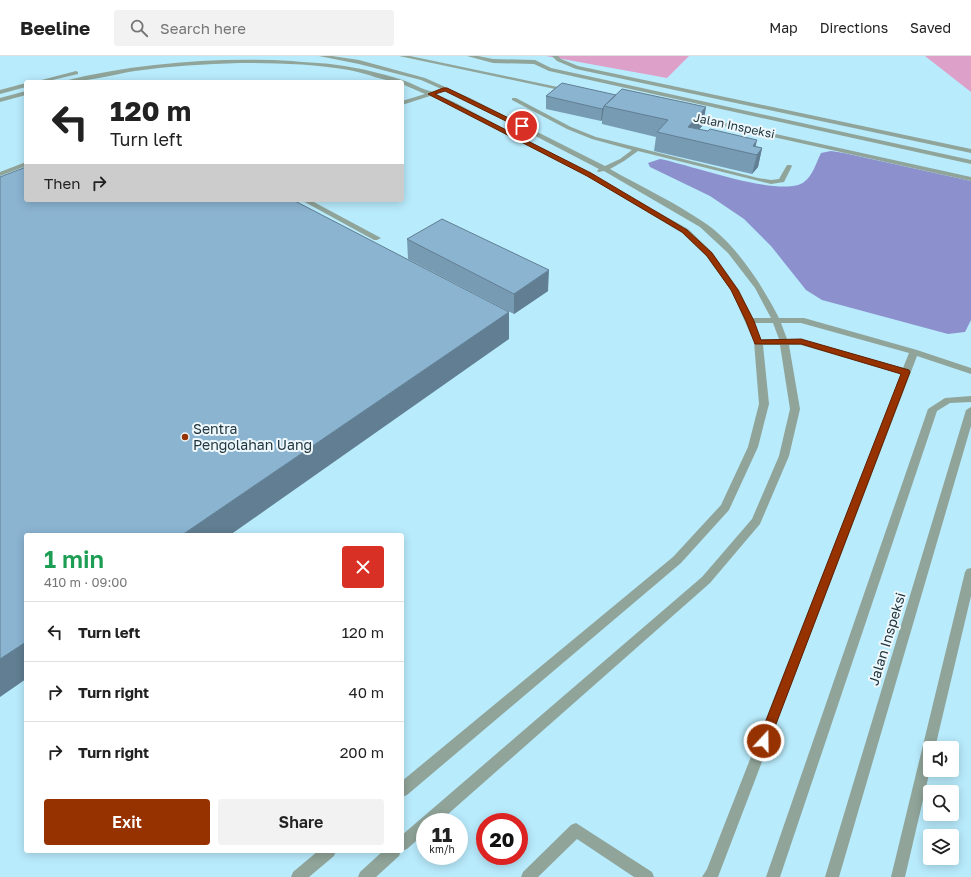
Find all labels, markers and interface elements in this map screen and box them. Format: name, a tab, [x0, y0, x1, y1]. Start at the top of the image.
search box	[114, 10, 394, 46]
text: Beeline	[20, 16, 90, 39]
icon: search	[128, 17, 150, 39]
text: Search here	[160, 19, 246, 37]
text: Map	[769, 19, 798, 36]
text: Directions	[820, 19, 888, 36]
text: Saved	[910, 19, 951, 36]
text: 120 m	[110, 94, 191, 127]
icon: left	[44, 96, 96, 148]
pin	[505, 109, 539, 143]
street label: Jalan Inspeksi	[692, 110, 776, 141]
icon: arrive	[511, 115, 533, 137]
text: Turn left	[110, 128, 183, 150]
icon: right	[88, 172, 110, 194]
text: Then	[44, 174, 80, 192]
place label: Sentra Pengolahan Uang	[193, 420, 312, 453]
marker: Sentra Pengolahan Uang	[180, 432, 190, 442]
text: 1 min	[44, 544, 104, 573]
button: close	[342, 546, 384, 588]
text: 410 m · 09:00	[44, 574, 127, 590]
street label: Jalan Inspeksi	[864, 590, 909, 687]
icon: left	[44, 621, 66, 643]
text: Turn left	[78, 623, 140, 641]
text: 120 m	[342, 623, 384, 641]
icon: right	[44, 681, 66, 703]
text: Turn right	[78, 683, 149, 701]
text: 40 m	[349, 683, 384, 701]
position arrow	[743, 720, 785, 762]
icon: right	[44, 741, 66, 763]
map controls	[923, 741, 959, 865]
button: sound	[923, 741, 959, 777]
text: Turn right	[78, 743, 149, 761]
text: 200 m	[340, 743, 384, 761]
button: search	[923, 785, 959, 821]
button: Exit	[44, 799, 210, 845]
button: Share	[218, 799, 384, 845]
speed limit sign: 20	[476, 813, 528, 865]
text: 11	[432, 822, 452, 846]
button: layers	[923, 829, 959, 865]
text: km/h	[429, 843, 455, 855]

